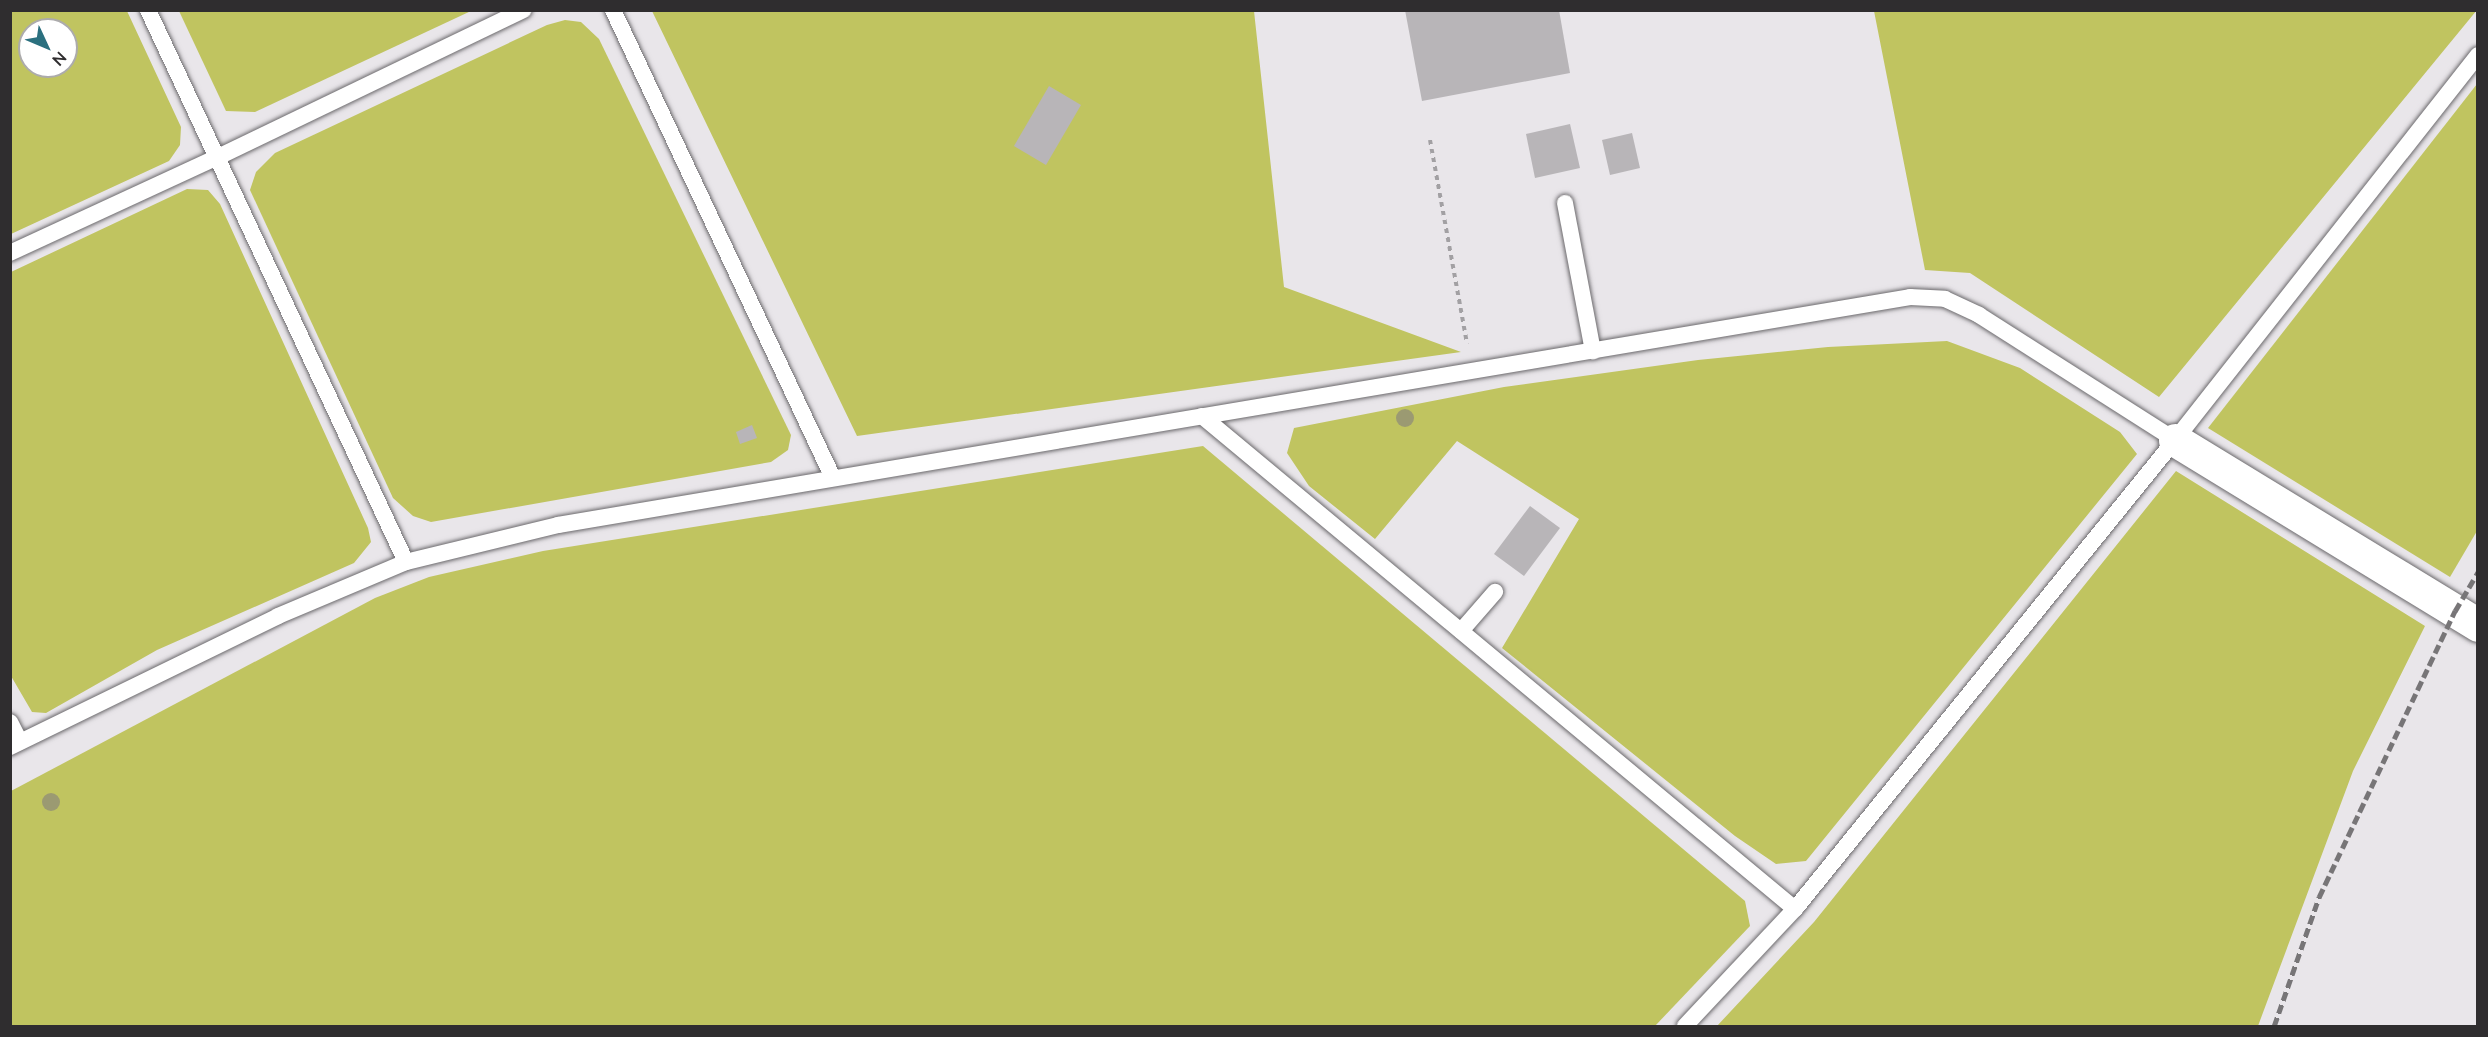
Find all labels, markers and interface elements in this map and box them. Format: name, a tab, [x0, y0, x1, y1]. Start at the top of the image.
north arrow	[18, 18, 78, 78]
text: N	[48, 48, 71, 70]

